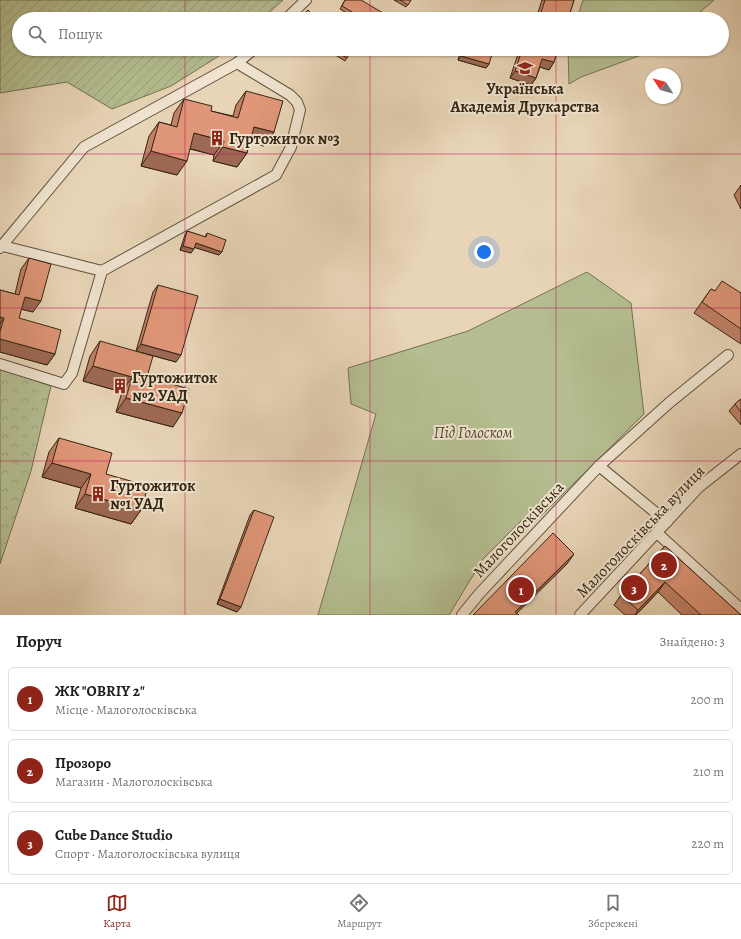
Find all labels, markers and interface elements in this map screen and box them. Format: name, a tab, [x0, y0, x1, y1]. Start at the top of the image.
search box	[12, 12, 729, 56]
icon: search	[26, 23, 48, 45]
text: Пошук	[58, 24, 103, 44]
school or university icon: Українська Академія Друкарства	[516, 59, 534, 77]
north arrow	[645, 68, 681, 104]
place label: Українська Академія Друкарства	[450, 78, 600, 118]
place label: Гуртожиток №3	[229, 128, 340, 150]
building icon: Гуртожиток №3	[208, 129, 226, 147]
your location	[474, 242, 494, 262]
place label: Гуртожиток №2 УАД	[132, 367, 218, 407]
building icon: Гуртожиток №2 УАД	[111, 377, 129, 395]
park label: Під Голоском	[433, 422, 513, 444]
street label: Малоголосківська вулиця	[572, 460, 710, 603]
place label: Гуртожиток №1 УАД	[110, 475, 196, 515]
street label: Малоголосківська	[468, 476, 570, 583]
building icon: Гуртожиток №1 УАД	[89, 485, 107, 503]
pin: 2	[651, 550, 677, 580]
pin: 3	[621, 573, 647, 603]
pin: 1	[508, 575, 534, 605]
text: Поруч	[16, 630, 62, 653]
text: Знайдено: 3	[660, 633, 725, 650]
text: ЖК "OBRIY 2"	[55, 681, 145, 701]
text: 1	[28, 691, 32, 708]
text: 200 m	[691, 691, 724, 708]
text: Місце · Малоголосківська	[55, 701, 197, 718]
text: Прозоро	[55, 753, 111, 773]
text: 2	[27, 763, 33, 780]
text: 210 m	[693, 763, 724, 780]
text: Магазин · Малоголосківська	[55, 773, 213, 790]
text: Cube Dance Studio	[55, 825, 173, 845]
text: 3	[27, 835, 33, 852]
text: 220 m	[691, 835, 724, 852]
text: Спорт · Малоголосківська вулиця	[55, 845, 240, 862]
tab: Карта	[103, 892, 131, 931]
tab: Маршрут	[337, 892, 382, 931]
tab: Збережені	[588, 892, 638, 931]

